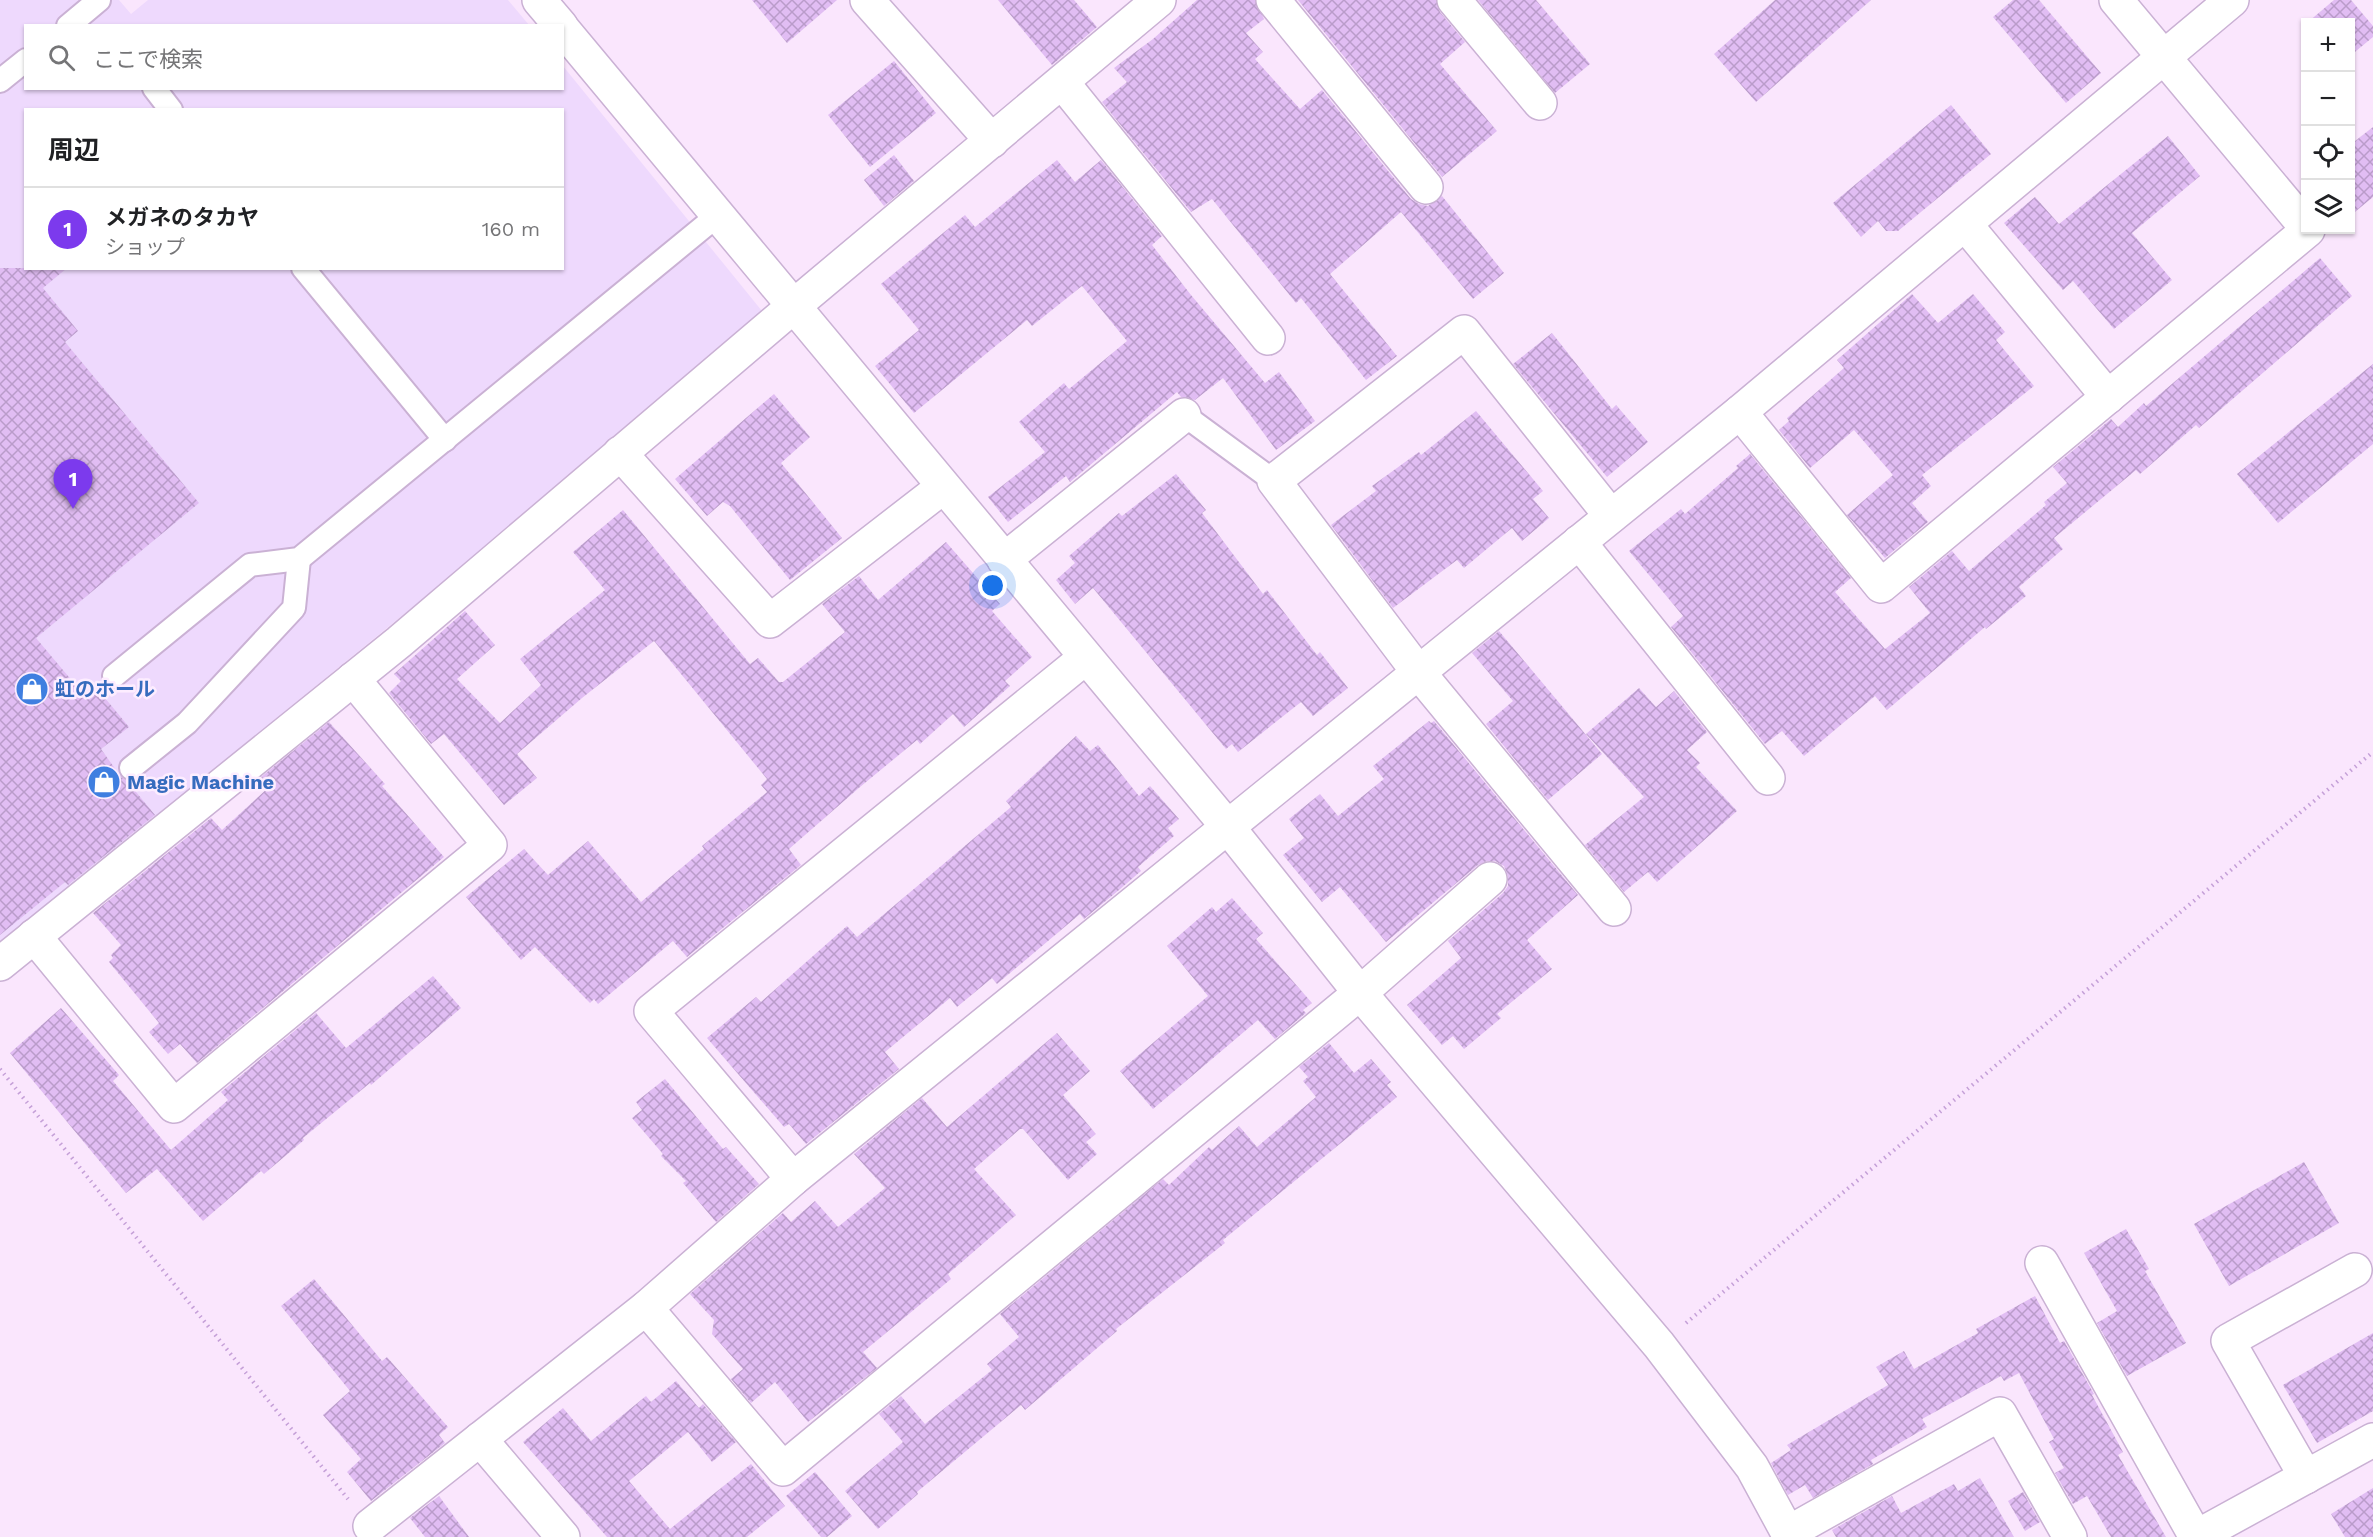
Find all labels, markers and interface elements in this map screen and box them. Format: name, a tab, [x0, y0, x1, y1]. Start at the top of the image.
map controls	[2301, 18, 2355, 234]
button: +	[2301, 18, 2355, 72]
search box	[24, 24, 564, 90]
icon: search	[45, 41, 78, 74]
text: ここで検索	[93, 47, 203, 72]
button: −	[2301, 72, 2355, 126]
button: locate	[2301, 126, 2355, 180]
text: 周辺	[48, 135, 100, 165]
button: layers	[2301, 180, 2355, 234]
text: メガネのタカヤ	[105, 205, 259, 230]
text: 1	[63, 217, 72, 241]
text: 160 m	[482, 217, 540, 241]
text: ショップ	[105, 235, 185, 259]
pin: 1	[54, 460, 92, 509]
your location	[978, 571, 1007, 600]
shop icon: 虹のホール	[14, 671, 50, 707]
place label: 虹のホール	[55, 677, 155, 701]
shop icon: Magic Machine	[86, 764, 122, 800]
place label: Magic Machine	[127, 770, 274, 794]

